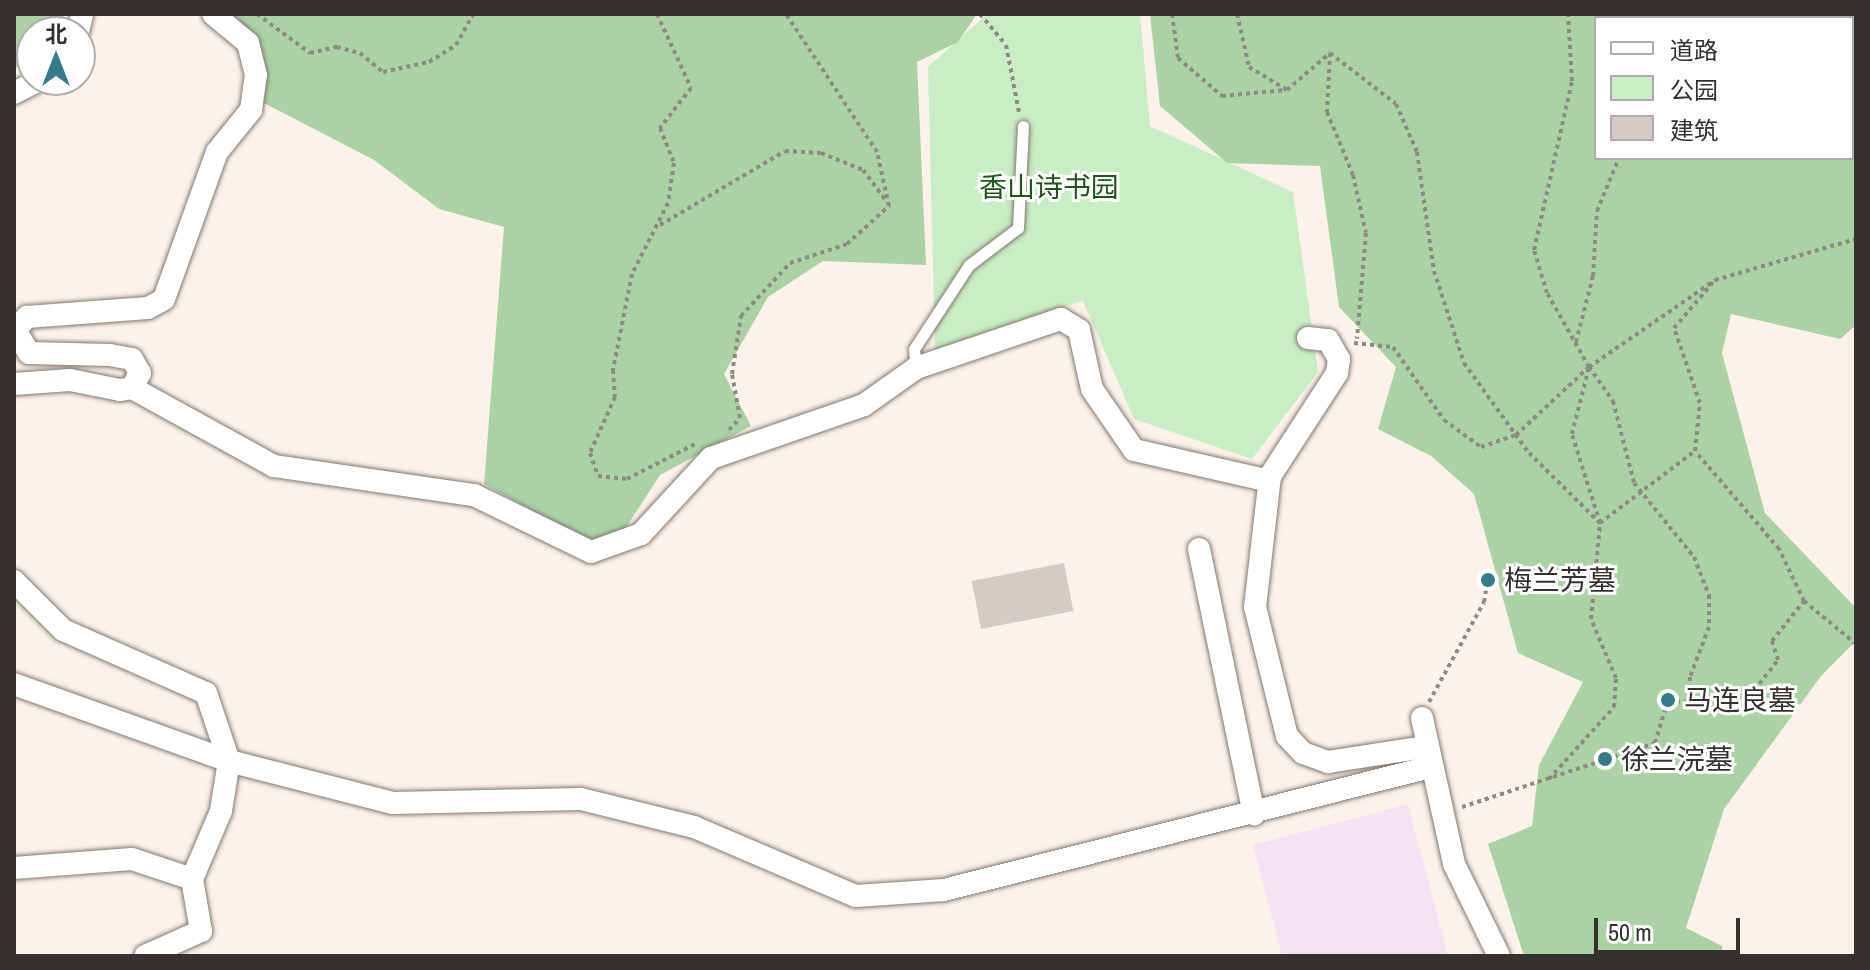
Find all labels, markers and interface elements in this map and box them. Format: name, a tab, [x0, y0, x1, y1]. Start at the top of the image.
north arrow	[16, 16, 96, 96]
legend	[1594, 16, 1854, 160]
text: 北	[45, 19, 67, 49]
text: 道路	[1670, 34, 1718, 66]
text: 公园	[1670, 74, 1718, 106]
text: 建筑	[1670, 114, 1718, 146]
park label: 香山诗书园	[979, 170, 1119, 204]
place label: 梅兰芳墓	[1504, 563, 1616, 597]
marker: 梅兰芳墓	[1479, 571, 1497, 589]
place label: 马连良墓	[1684, 683, 1796, 717]
marker: 马连良墓	[1659, 691, 1677, 709]
place label: 徐兰浣墓	[1621, 742, 1733, 776]
marker: 徐兰浣墓	[1596, 750, 1614, 768]
scale bar	[1598, 902, 1744, 952]
text: 50 m	[1608, 916, 1652, 948]

